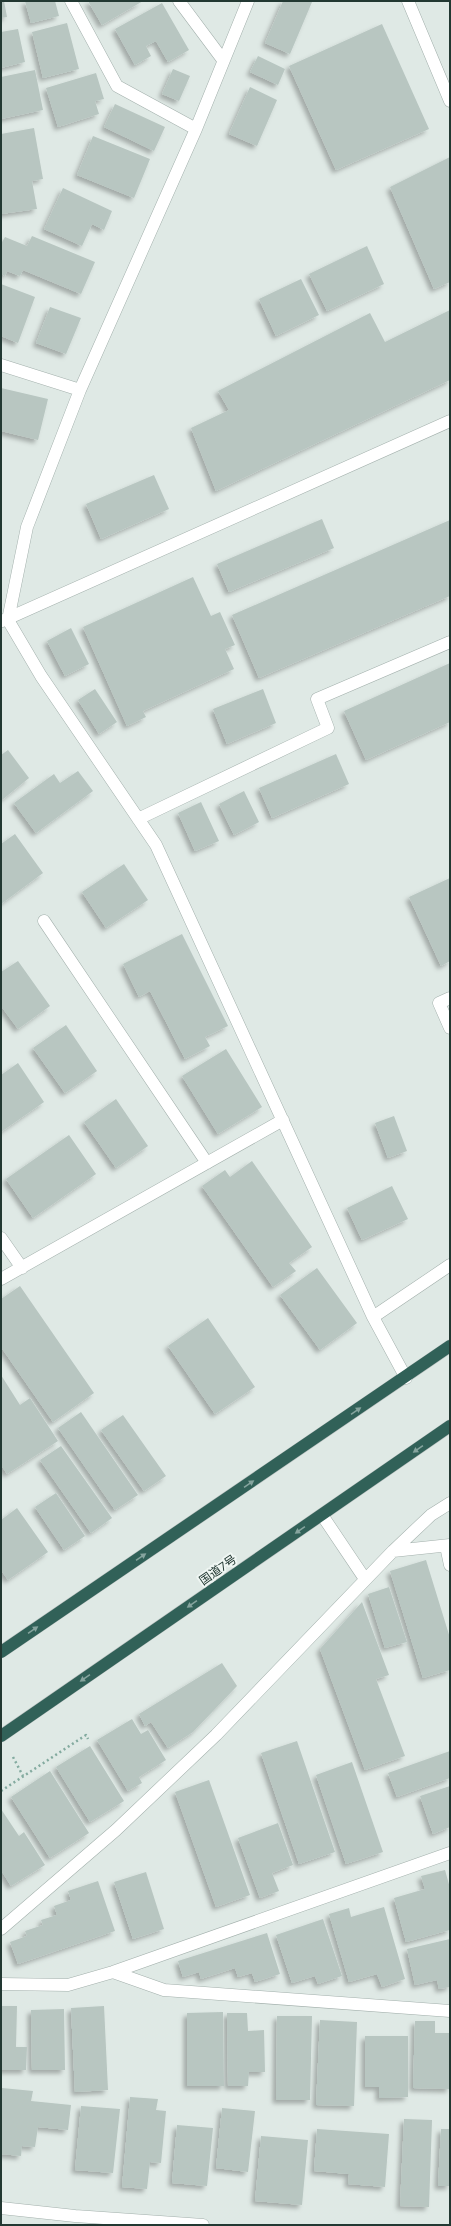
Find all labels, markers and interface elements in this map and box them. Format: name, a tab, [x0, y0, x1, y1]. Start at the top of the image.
one-way arrow	[351, 1407, 361, 1415]
one-way arrow	[413, 1445, 423, 1453]
one-way arrow	[243, 1480, 254, 1488]
one-way arrow	[294, 1527, 305, 1534]
street label: 国道7号	[197, 1552, 239, 1588]
one-way arrow	[136, 1553, 146, 1561]
one-way arrow	[187, 1600, 198, 1608]
one-way arrow	[28, 1626, 38, 1634]
one-way arrow	[80, 1674, 91, 1682]

